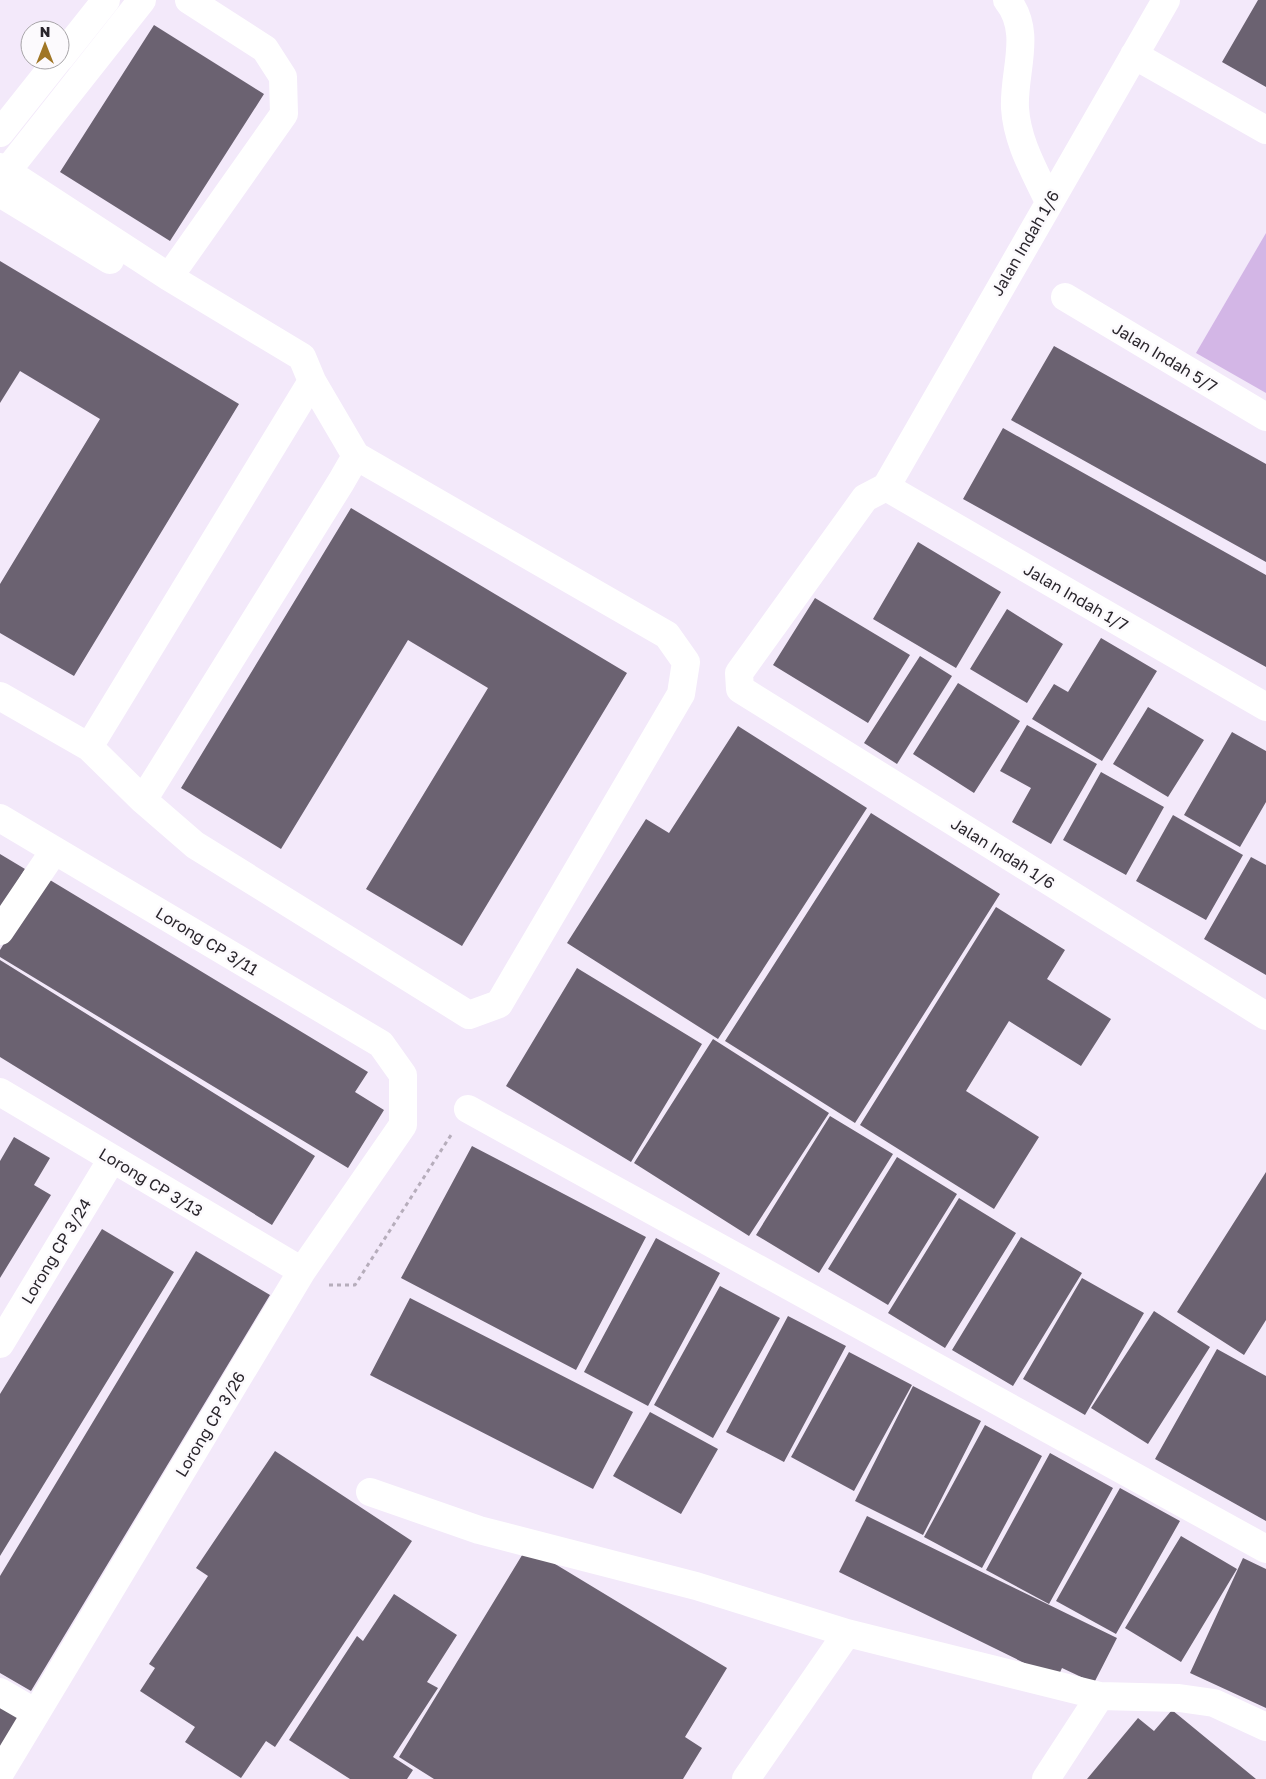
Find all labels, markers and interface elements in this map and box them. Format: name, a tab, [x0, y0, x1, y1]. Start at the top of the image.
north arrow	[20, 20, 70, 70]
text: N	[40, 23, 50, 40]
street label: Jalan Indah 1/6	[987, 187, 1063, 299]
street label: Jalan Indah 5/7	[1109, 318, 1221, 396]
street label: Jalan Indah 1/7	[1020, 559, 1132, 635]
street label: Jalan Indah 1/6	[947, 813, 1059, 893]
street label: Lorong CP 3/11	[152, 903, 262, 980]
street label: Lorong CP 3/13	[96, 1143, 206, 1221]
street label: Lorong CP 3/24	[17, 1195, 95, 1307]
street label: Lorong CP 3/26	[171, 1368, 249, 1480]

